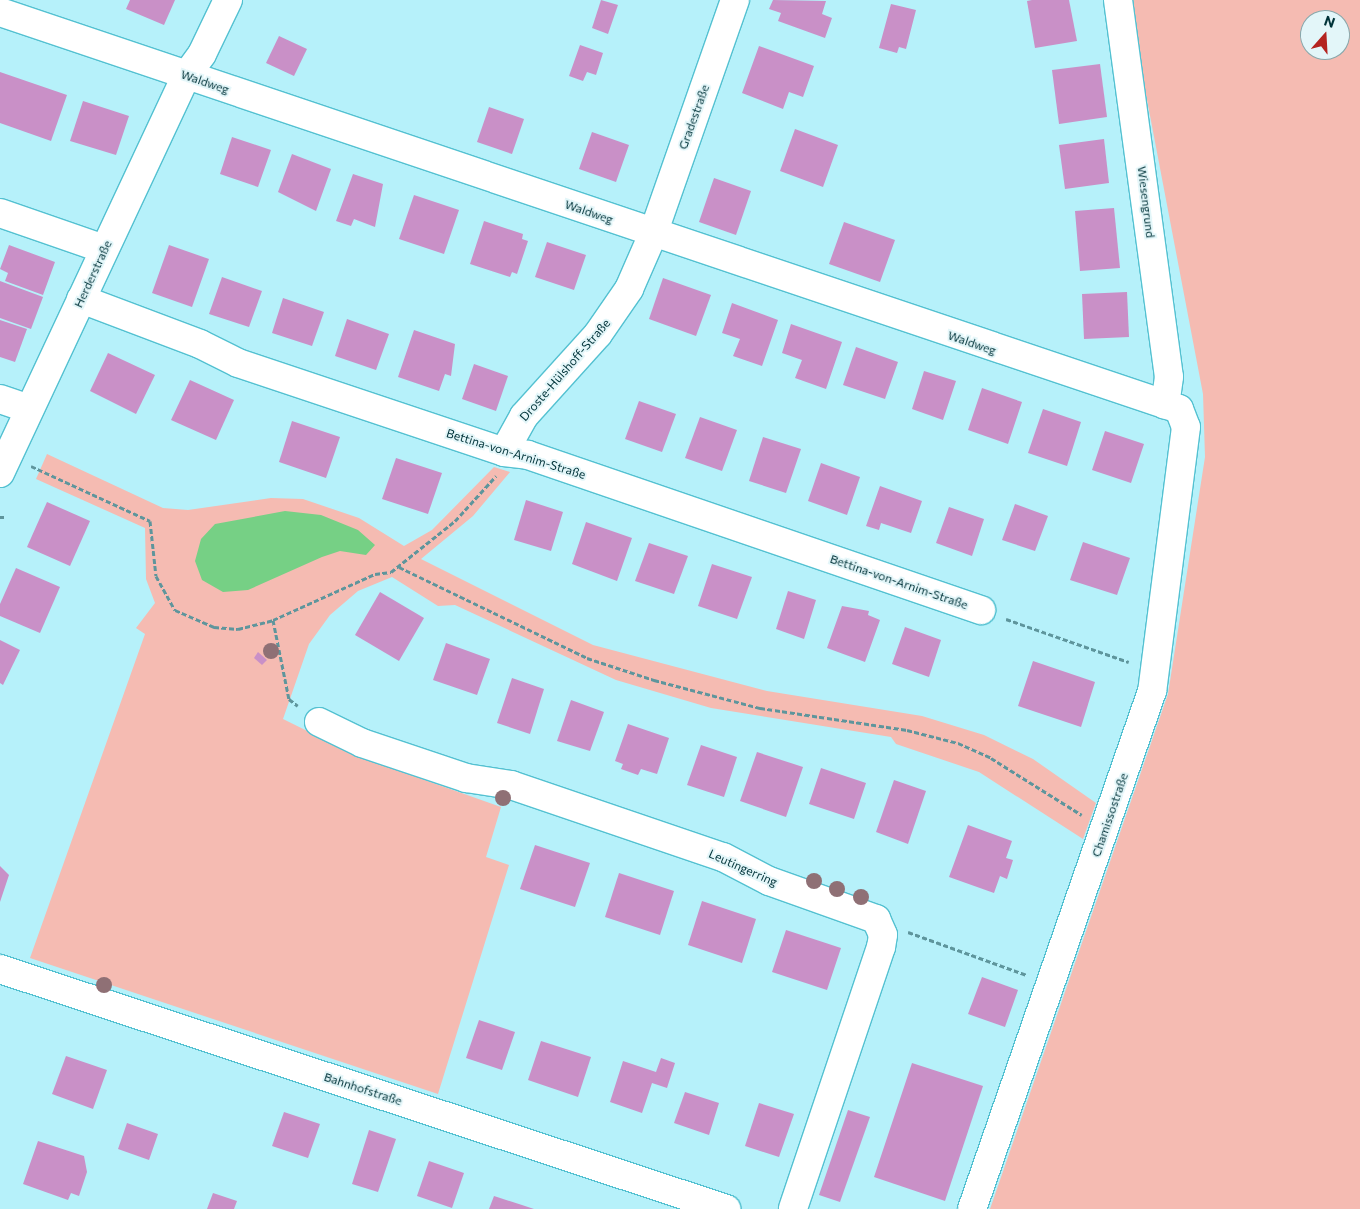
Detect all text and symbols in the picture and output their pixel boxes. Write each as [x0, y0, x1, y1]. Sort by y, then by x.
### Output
north arrow [1300, 10, 1350, 60]
text: N [1322, 12, 1337, 31]
street label: Waldweg [179, 67, 231, 97]
street label: Gradestraße [676, 83, 712, 151]
street label: Wiesengrund [1134, 165, 1158, 239]
street label: Waldweg [563, 197, 615, 227]
street label: Herderstraße [71, 238, 115, 310]
street label: Droste-Hülshoff-Straße [517, 316, 613, 424]
street label: Waldweg [946, 328, 998, 358]
street label: Bettina-von-Arnim-Straße [445, 426, 587, 482]
street label: Bettina-von-Arnim-Straße [828, 552, 970, 612]
street label: Chamissostraße [1089, 771, 1131, 859]
street label: Leutingerring [706, 846, 780, 890]
street label: Bahnhofstraße [322, 1070, 404, 1108]

